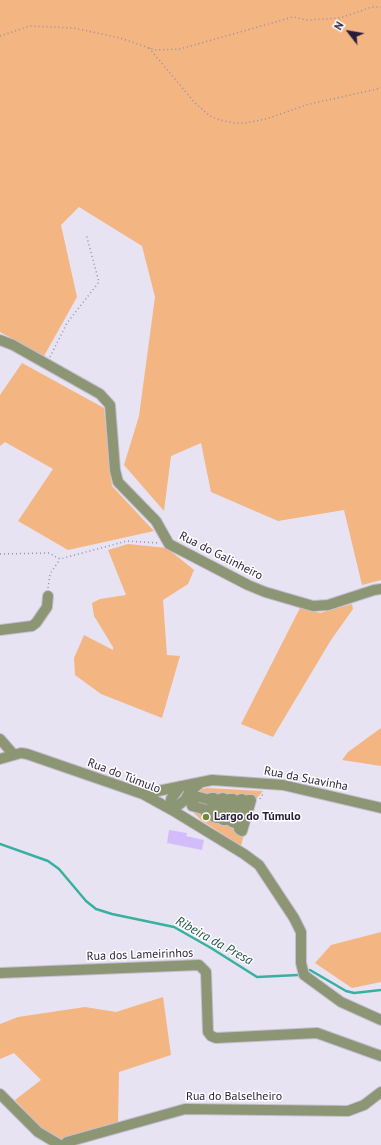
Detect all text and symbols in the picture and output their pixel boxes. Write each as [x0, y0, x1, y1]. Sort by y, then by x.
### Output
north arrow [329, 12, 369, 52]
text: N [331, 19, 347, 33]
street label: Rua do Galinheiro [177, 529, 265, 583]
street label: Rua do Túmulo [85, 755, 163, 797]
street label: Rua da Suavinha [263, 764, 349, 794]
place label: Largo do Túmulo [214, 810, 301, 824]
marker: Largo do Túmulo [201, 812, 211, 822]
water label: Ribeira da Presa [173, 913, 255, 969]
street label: Rua dos Lameirinhos [86, 946, 194, 964]
street label: Rua do Balselheiro [186, 1090, 282, 1104]

